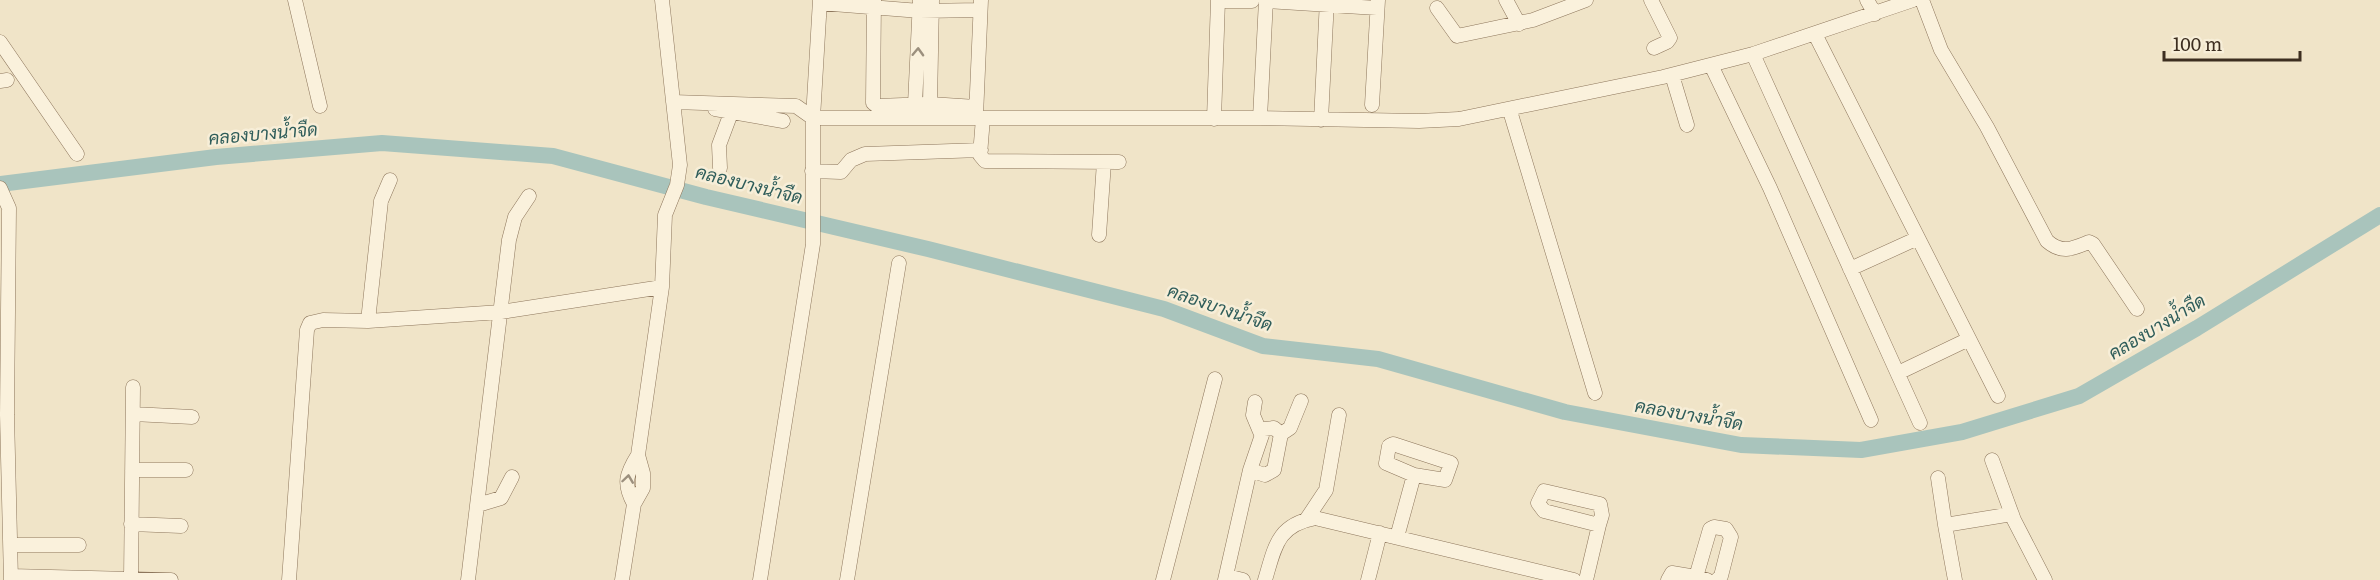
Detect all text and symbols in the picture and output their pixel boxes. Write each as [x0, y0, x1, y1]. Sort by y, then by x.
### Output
scale bar [2164, 24, 2300, 62]
text: 100 m [2173, 30, 2222, 57]
one-way arrow [911, 48, 924, 57]
water label: คลองบางน้ำจืด [207, 113, 319, 151]
water label: คลองบางน้ำจืด [693, 156, 806, 210]
water label: คลองบางน้ำจืด [1164, 275, 1277, 337]
water label: คลองบางน้ำจืด [2102, 285, 2210, 365]
water label: คลองบางน้ำจืด [1633, 390, 1746, 436]
one-way arrow [621, 475, 633, 484]

